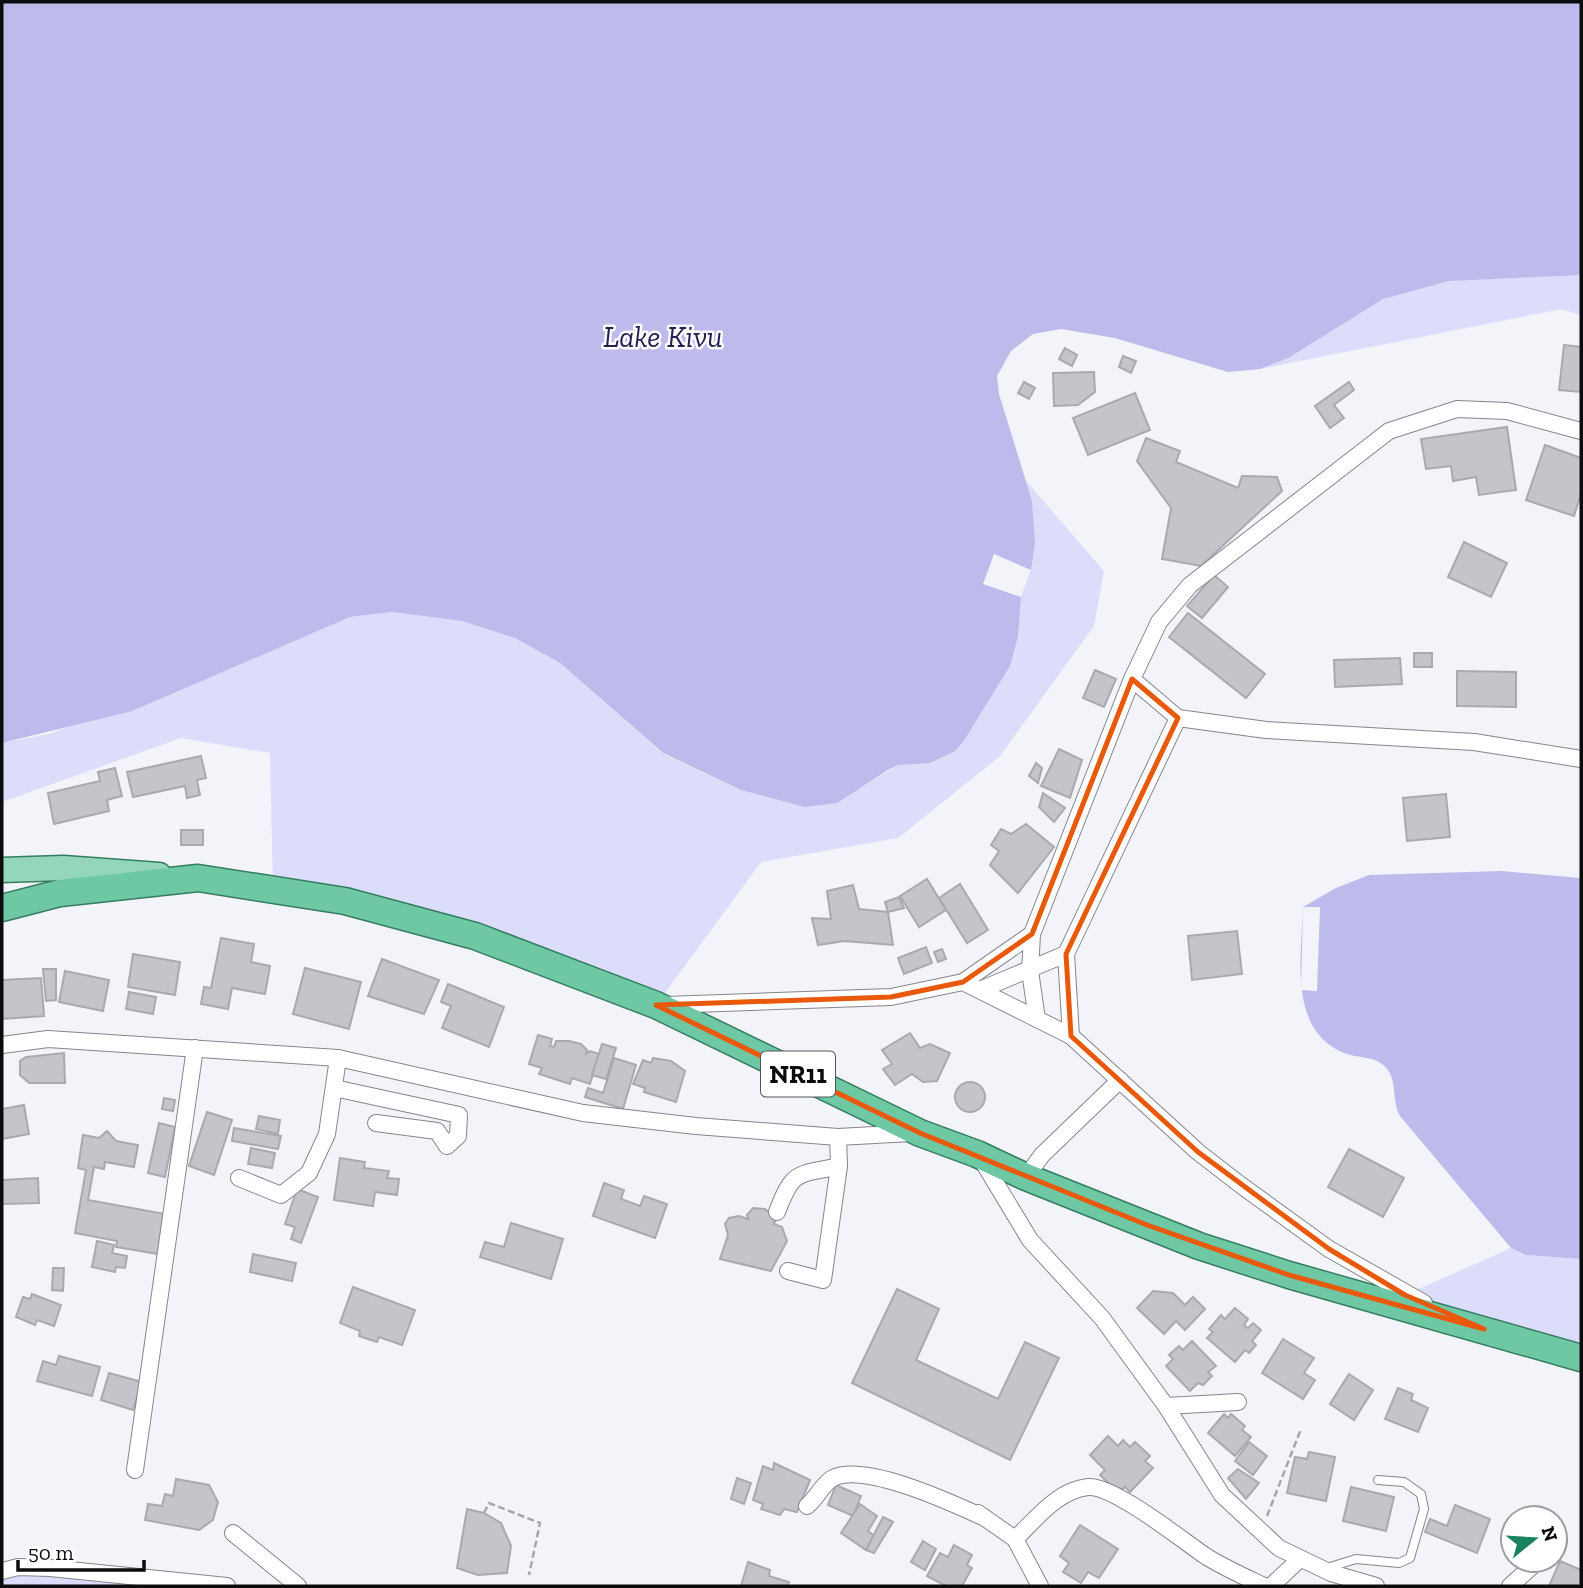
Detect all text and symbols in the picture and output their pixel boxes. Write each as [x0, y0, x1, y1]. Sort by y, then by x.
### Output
water label: Lake Kivu [603, 319, 723, 355]
road number: NR11 [761, 1051, 835, 1096]
north arrow [1499, 1504, 1569, 1574]
text: N [1537, 1523, 1563, 1544]
scale bar [18, 1528, 144, 1572]
text: 50 m [28, 1540, 74, 1565]

